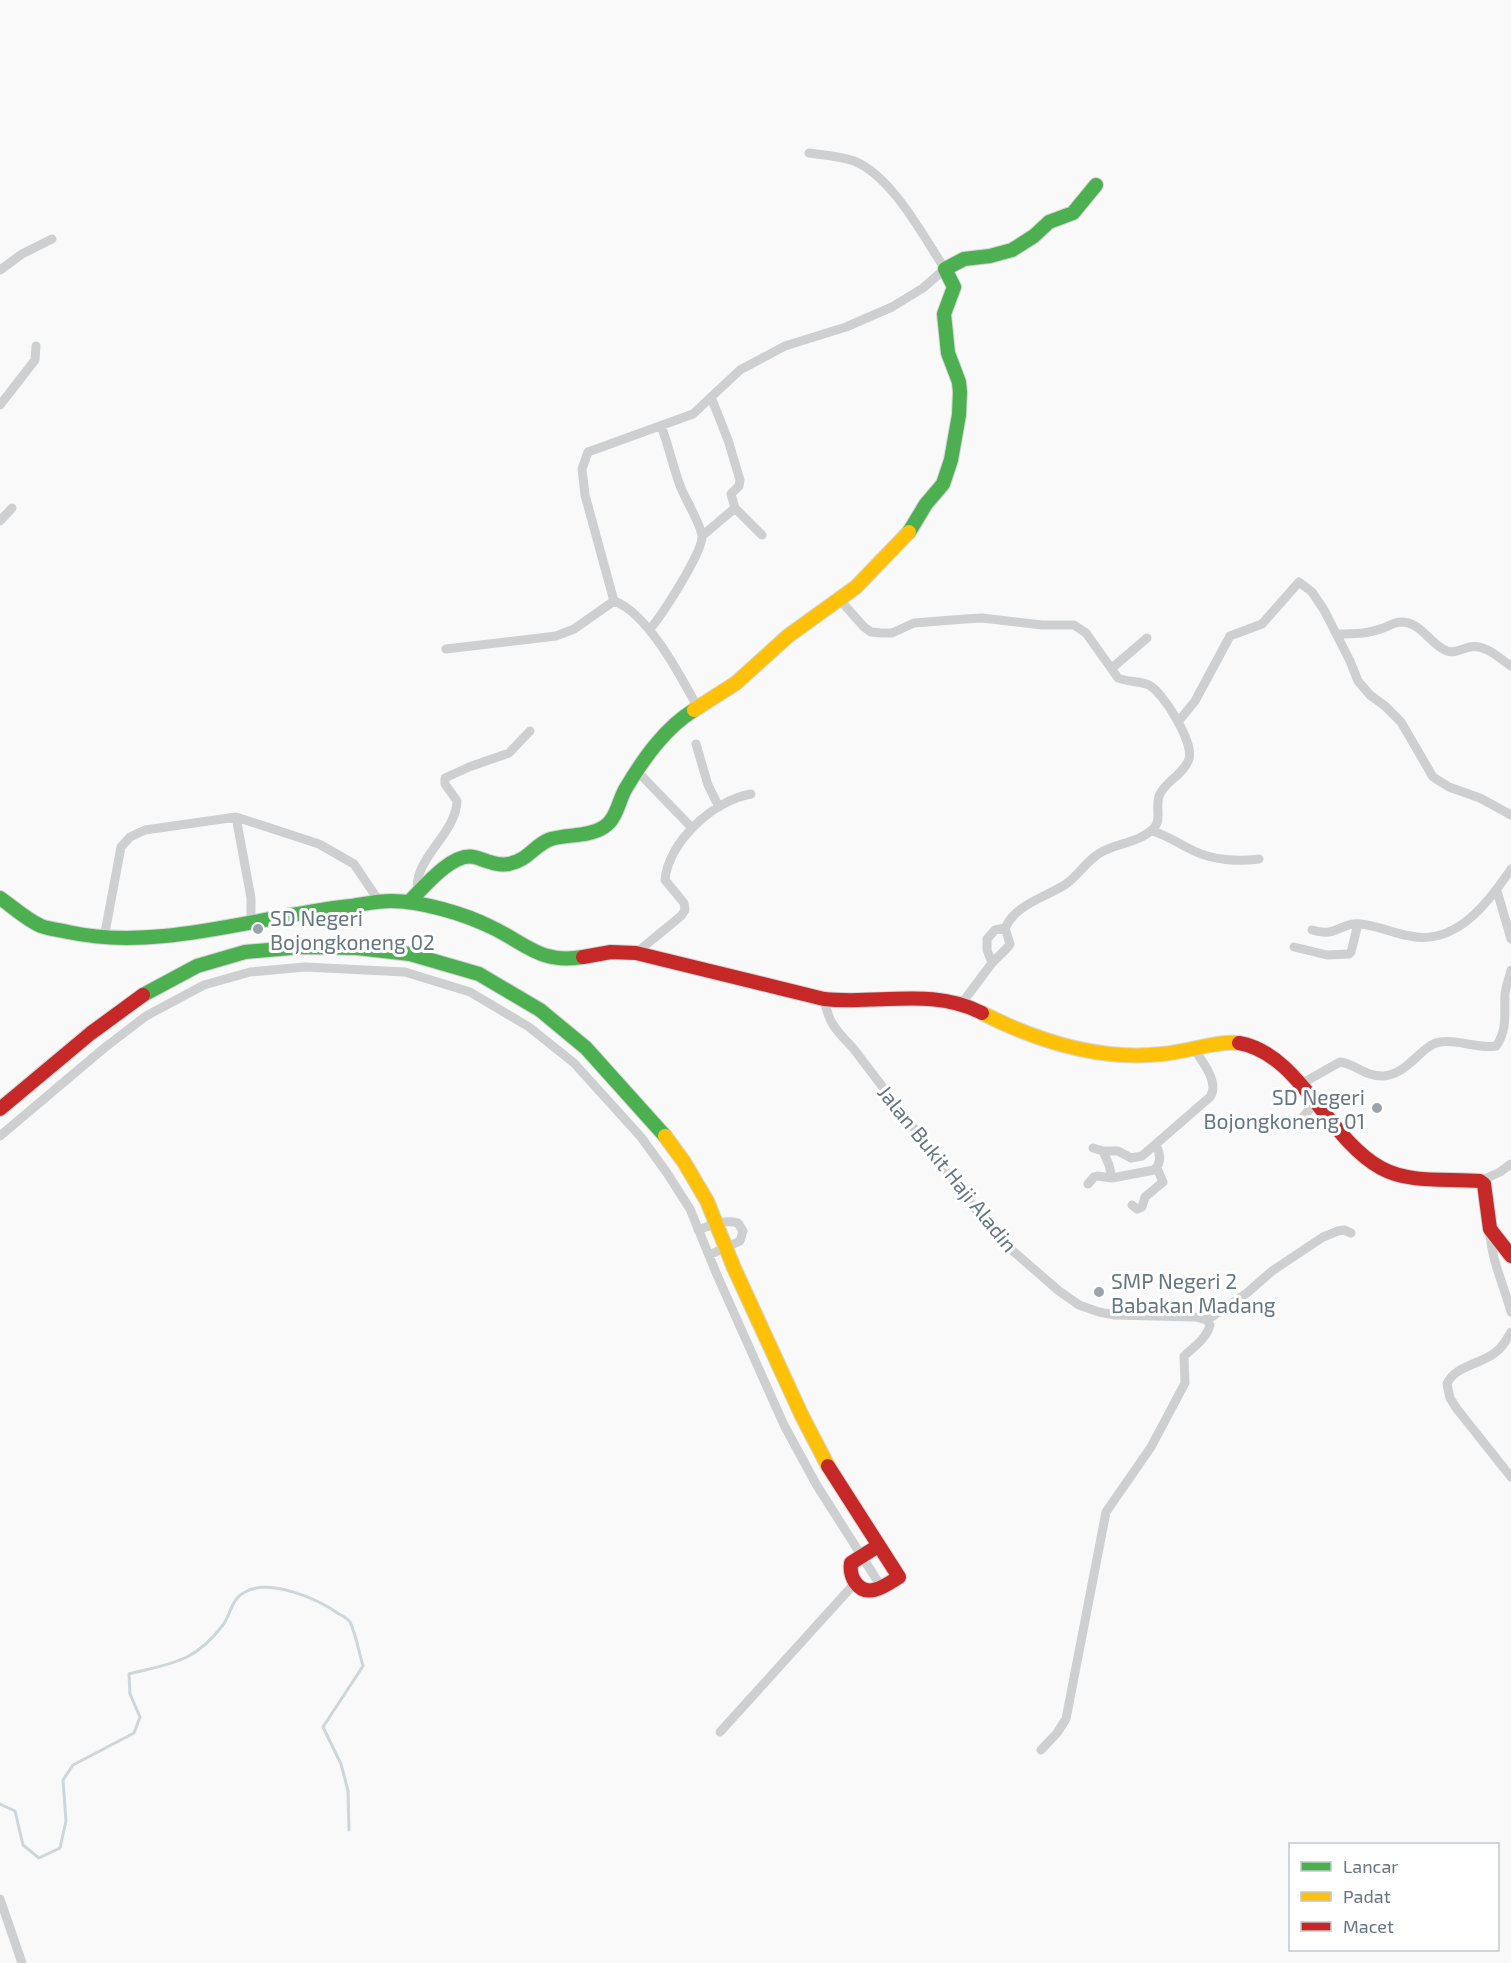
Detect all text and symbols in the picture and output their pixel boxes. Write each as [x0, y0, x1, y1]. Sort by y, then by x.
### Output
place label: SD Negeri Bojongkoneng 02 [270, 905, 435, 955]
marker: SD Negeri Bojongkoneng 02 [251, 922, 265, 936]
street label: Jalan Bukit Haji Aladin [872, 1080, 1023, 1257]
place label: SD Negeri Bojongkoneng 01 [1204, 1084, 1365, 1134]
marker: SD Negeri Bojongkoneng 01 [1370, 1101, 1384, 1115]
place label: SMP Negeri 2 Babakan Madang [1111, 1268, 1276, 1317]
marker: SMP Negeri 2 Babakan Madang [1092, 1285, 1106, 1299]
legend [1289, 1843, 1499, 1951]
text: Lancar [1343, 1855, 1399, 1877]
text: Padat [1343, 1885, 1391, 1907]
text: Macet [1343, 1915, 1394, 1937]

